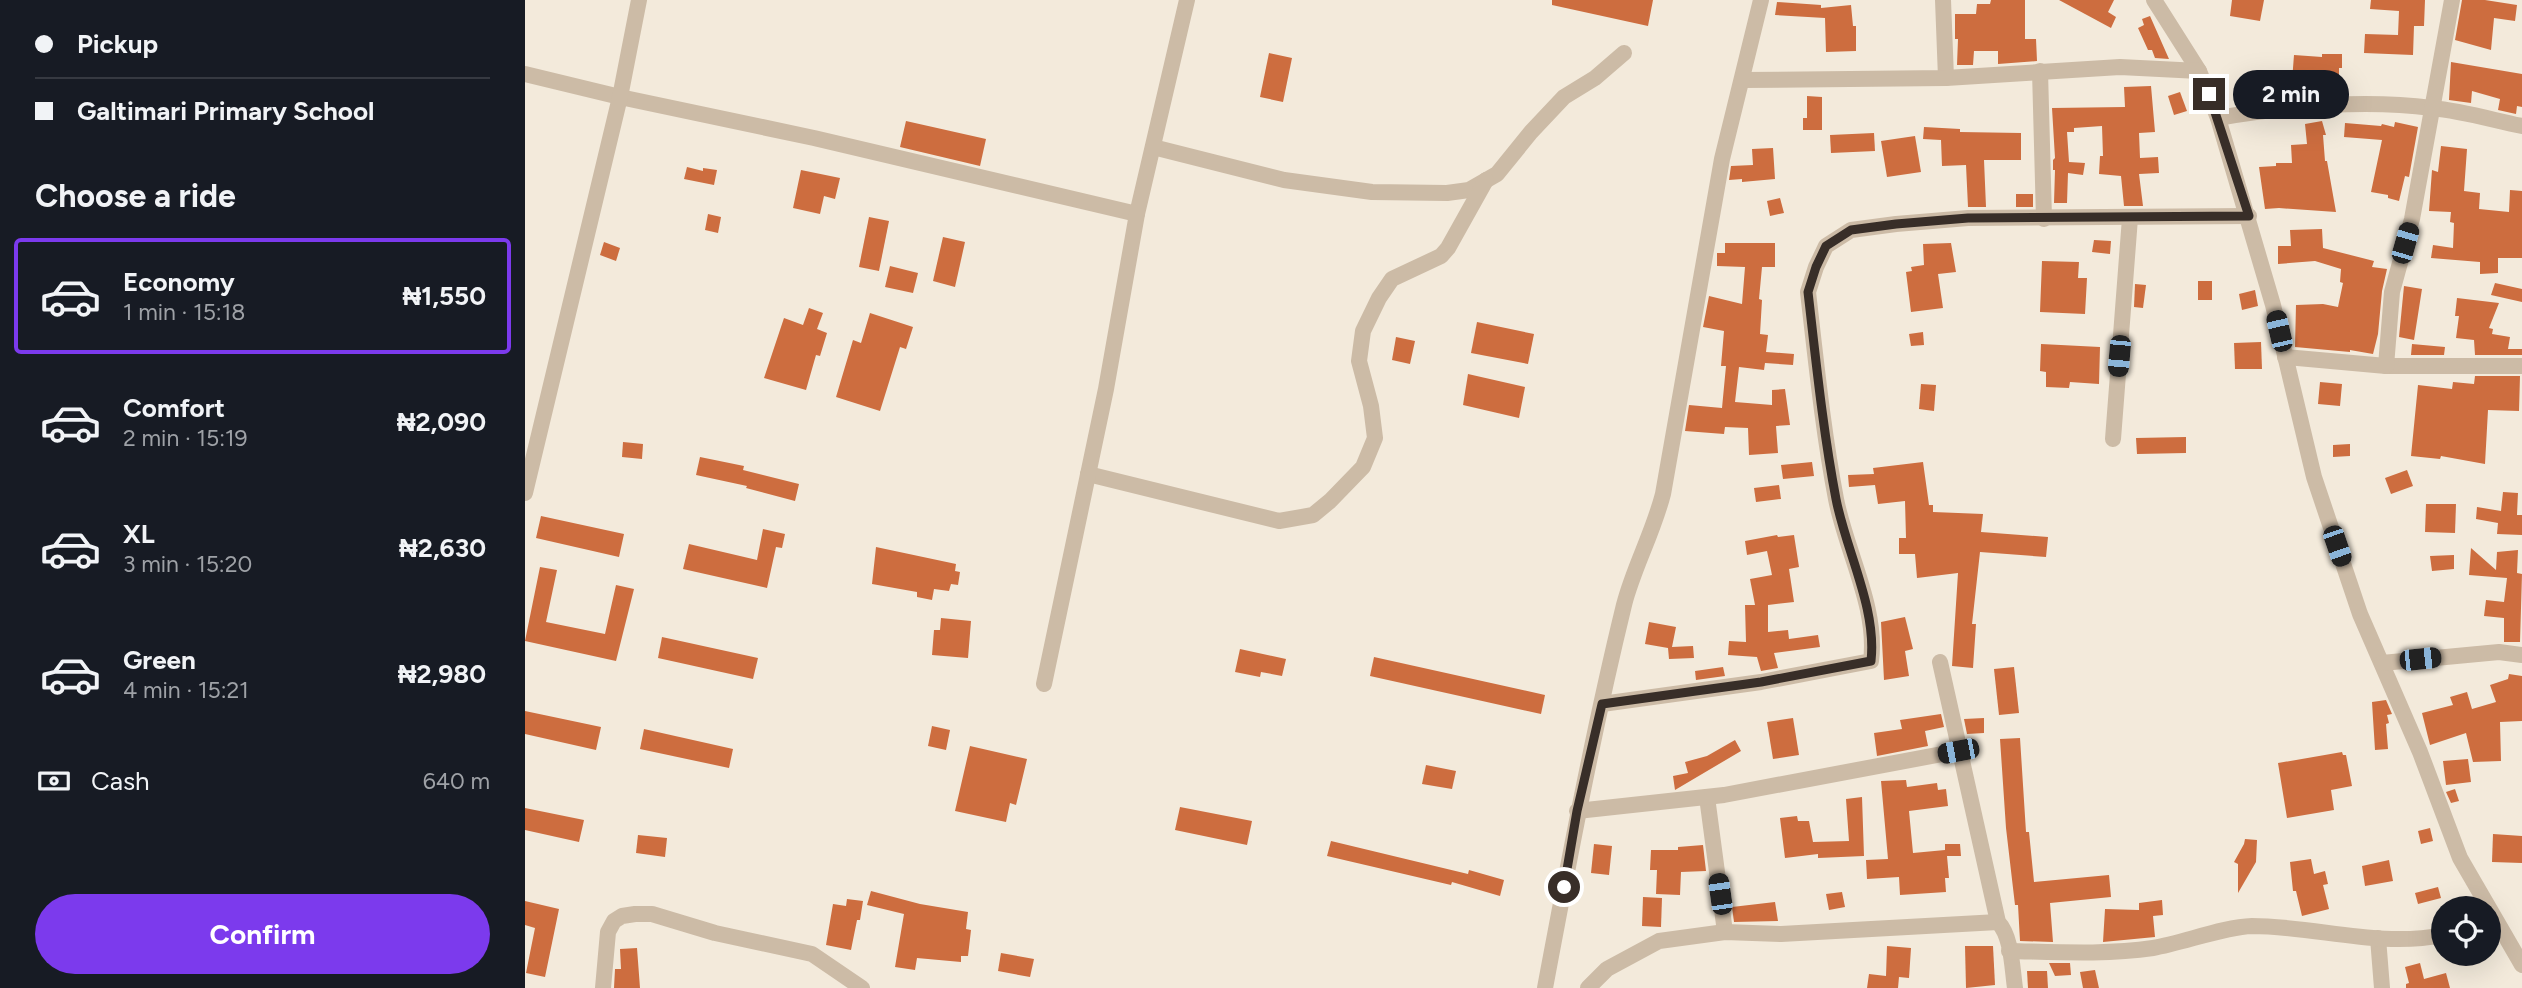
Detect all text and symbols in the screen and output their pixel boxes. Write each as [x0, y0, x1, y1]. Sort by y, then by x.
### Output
text: Pickup [77, 28, 158, 60]
callout: 2 min [2233, 70, 2349, 119]
route end [2193, 78, 2225, 110]
text: 2 min [2262, 80, 2320, 108]
text: Galtimari Primary School [77, 95, 374, 127]
text: Choose a ride [35, 177, 236, 215]
car [2390, 220, 2421, 266]
icon: car [39, 265, 102, 328]
text: Economy [123, 266, 235, 298]
text: ₦1,550 [403, 280, 486, 312]
text: 1 min · 15:18 [123, 298, 245, 326]
car [2265, 308, 2294, 354]
car [2107, 334, 2132, 378]
icon: car [39, 391, 102, 454]
text: Comfort [123, 392, 225, 424]
text: ₦2,090 [397, 406, 486, 438]
text: 2 min · 15:19 [123, 424, 248, 452]
icon: car [39, 517, 102, 580]
text: XL [123, 518, 155, 550]
car [2321, 523, 2354, 569]
text: ₦2,630 [399, 532, 486, 564]
text: 3 min · 15:20 [123, 550, 252, 578]
icon: car [39, 643, 102, 706]
text: Green [123, 644, 196, 676]
car [2399, 646, 2442, 672]
text: ₦2,980 [398, 658, 486, 690]
text: 4 min · 15:21 [123, 676, 249, 704]
car [1936, 737, 1981, 765]
icon: cash [35, 762, 73, 800]
text: Cash [91, 765, 150, 797]
text: 640 m [423, 767, 490, 795]
route start [1548, 871, 1580, 903]
car [1707, 872, 1734, 916]
button: Confirm [35, 894, 490, 974]
map controls [2431, 896, 2501, 966]
button: locate [2431, 896, 2501, 966]

